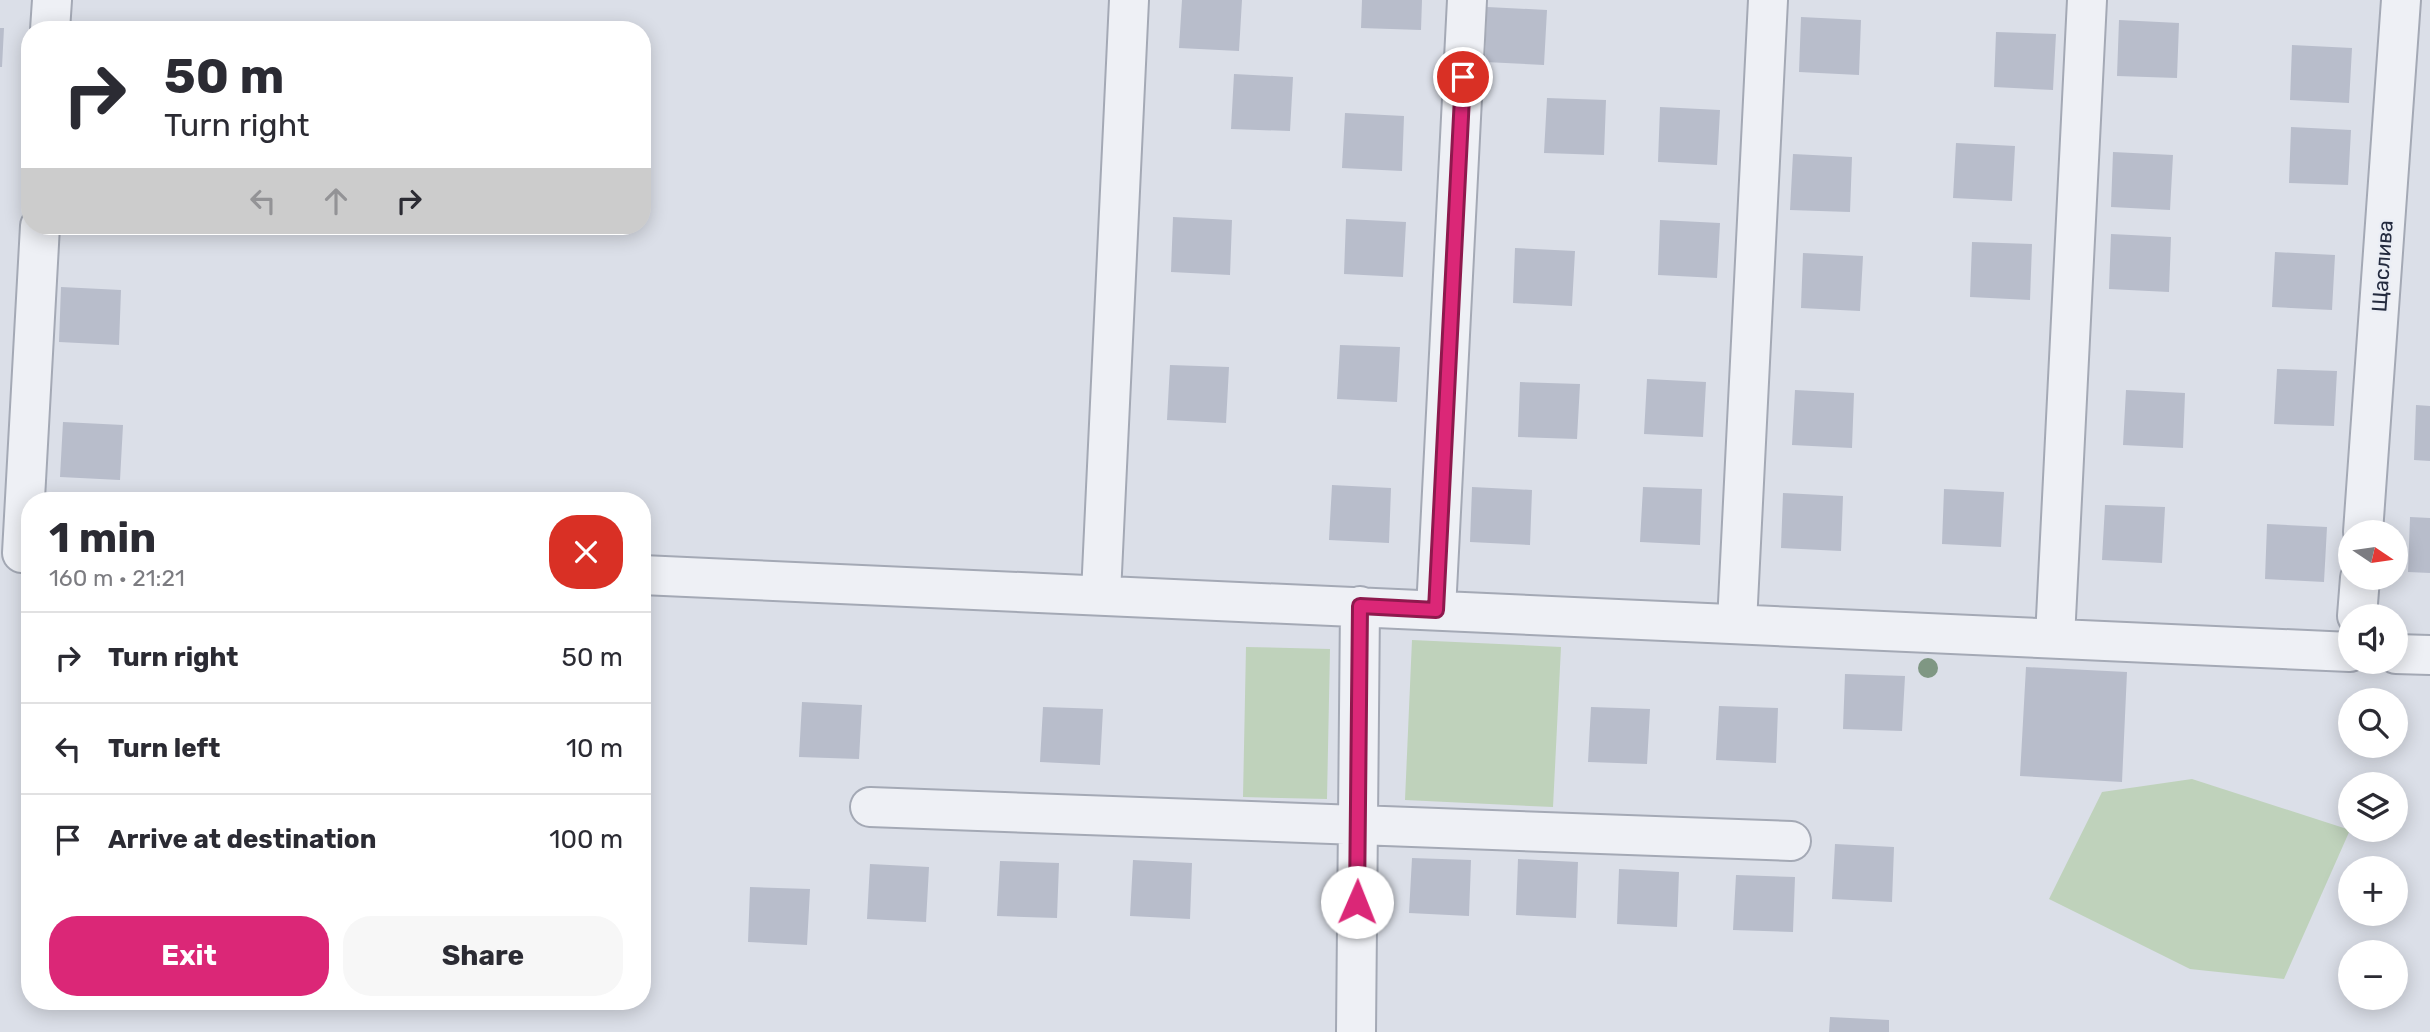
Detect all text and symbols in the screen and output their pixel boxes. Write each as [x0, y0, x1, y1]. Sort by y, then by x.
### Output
text: 50 m [164, 47, 284, 105]
pin [1433, 47, 1493, 107]
icon: right [49, 49, 140, 140]
icon: arrive [1444, 58, 1482, 96]
text: Turn right [164, 106, 309, 144]
icon: left [244, 182, 282, 220]
icon: ahead [317, 182, 355, 220]
icon: right [390, 182, 428, 220]
street label: Щаслива [2366, 219, 2398, 313]
text: 1 min [49, 513, 156, 563]
button: close [549, 515, 623, 589]
north arrow [2338, 520, 2408, 590]
map controls [2338, 520, 2408, 1010]
text: 160 m · 21:21 [49, 564, 185, 592]
button: sound [2338, 604, 2408, 674]
icon: right [49, 639, 87, 677]
text: Turn right [108, 642, 238, 673]
text: 50 m [562, 642, 623, 673]
button: search [2338, 688, 2408, 758]
icon: left [49, 730, 87, 768]
text: Turn left [108, 733, 220, 764]
text: 10 m [566, 733, 623, 764]
button: layers [2338, 772, 2408, 842]
icon: arrive [49, 821, 87, 859]
text: Arrive at destination [108, 824, 376, 855]
text: 100 m [549, 824, 623, 855]
button: + [2338, 856, 2408, 926]
position arrow [1320, 865, 1394, 939]
button: Exit [49, 916, 329, 996]
button: Share [343, 916, 623, 996]
button: − [2338, 940, 2408, 1010]

